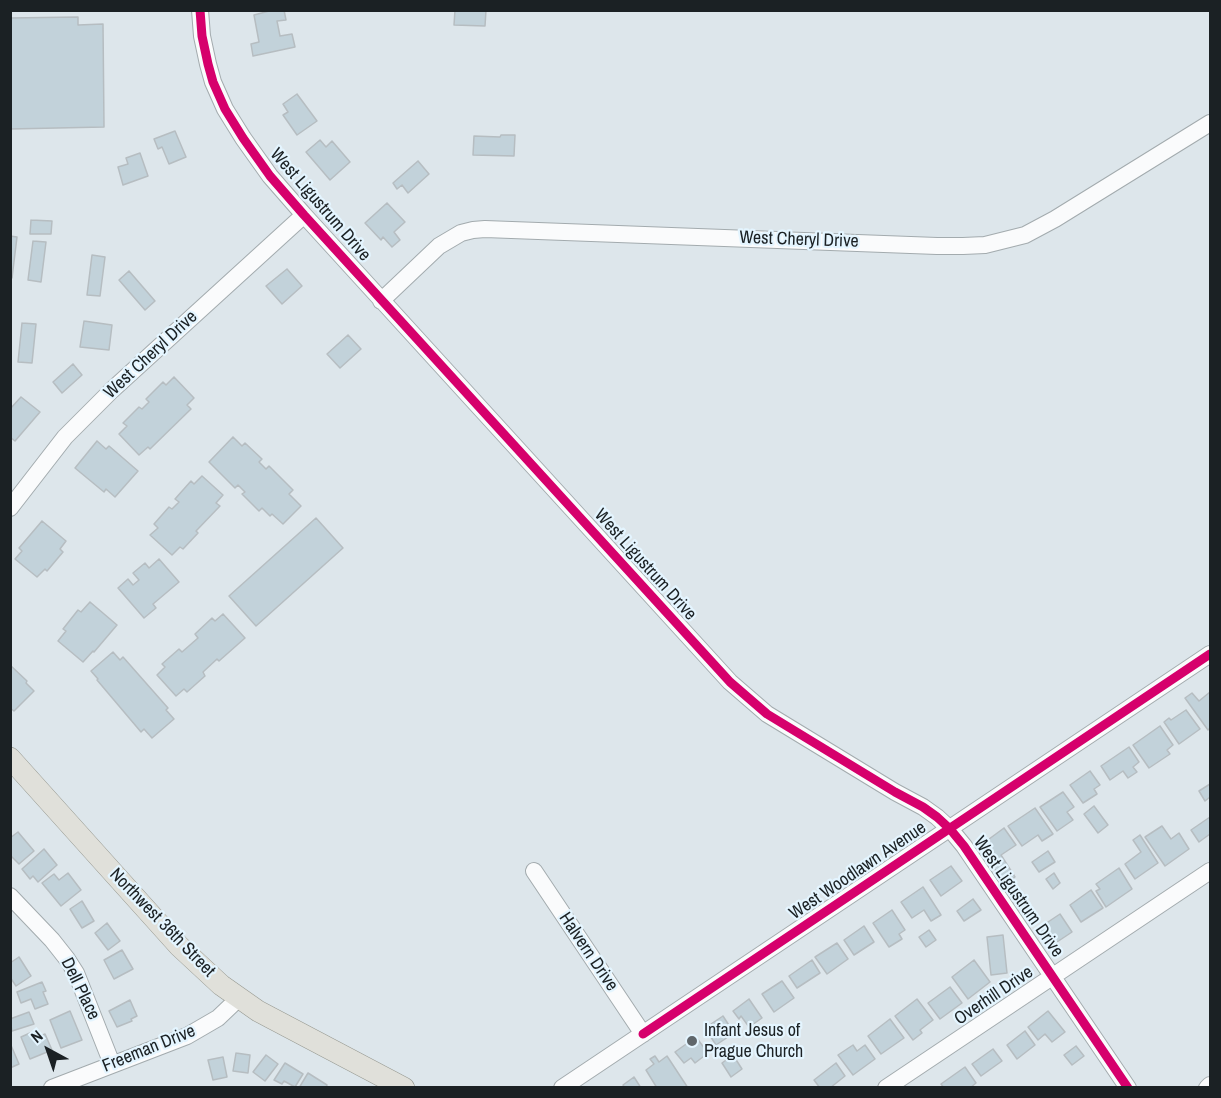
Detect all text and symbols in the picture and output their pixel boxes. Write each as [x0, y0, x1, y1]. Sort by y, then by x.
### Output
street label: West Ligustrum Drive [265, 144, 375, 266]
street label: West Cheryl Drive [739, 227, 859, 253]
street label: West Cheryl Drive [100, 306, 202, 404]
street label: West Ligustrum Drive [589, 505, 701, 625]
street label: West Woodlawn Avenue [786, 817, 930, 925]
street label: West Ligustrum Drive [968, 832, 1068, 962]
street label: Northwest 36th Street [105, 864, 219, 982]
street label: Halvern Drive [554, 909, 622, 995]
street label: Dell Place [56, 954, 104, 1024]
street label: Overhill Drive [951, 962, 1037, 1030]
north arrow [18, 1020, 78, 1080]
place label: Infant Jesus of Prague Church [704, 1020, 803, 1062]
street label: Freeman Drive [99, 1021, 199, 1077]
text: N [26, 1025, 47, 1048]
marker: Infant Jesus of Prague Church [685, 1034, 699, 1048]

